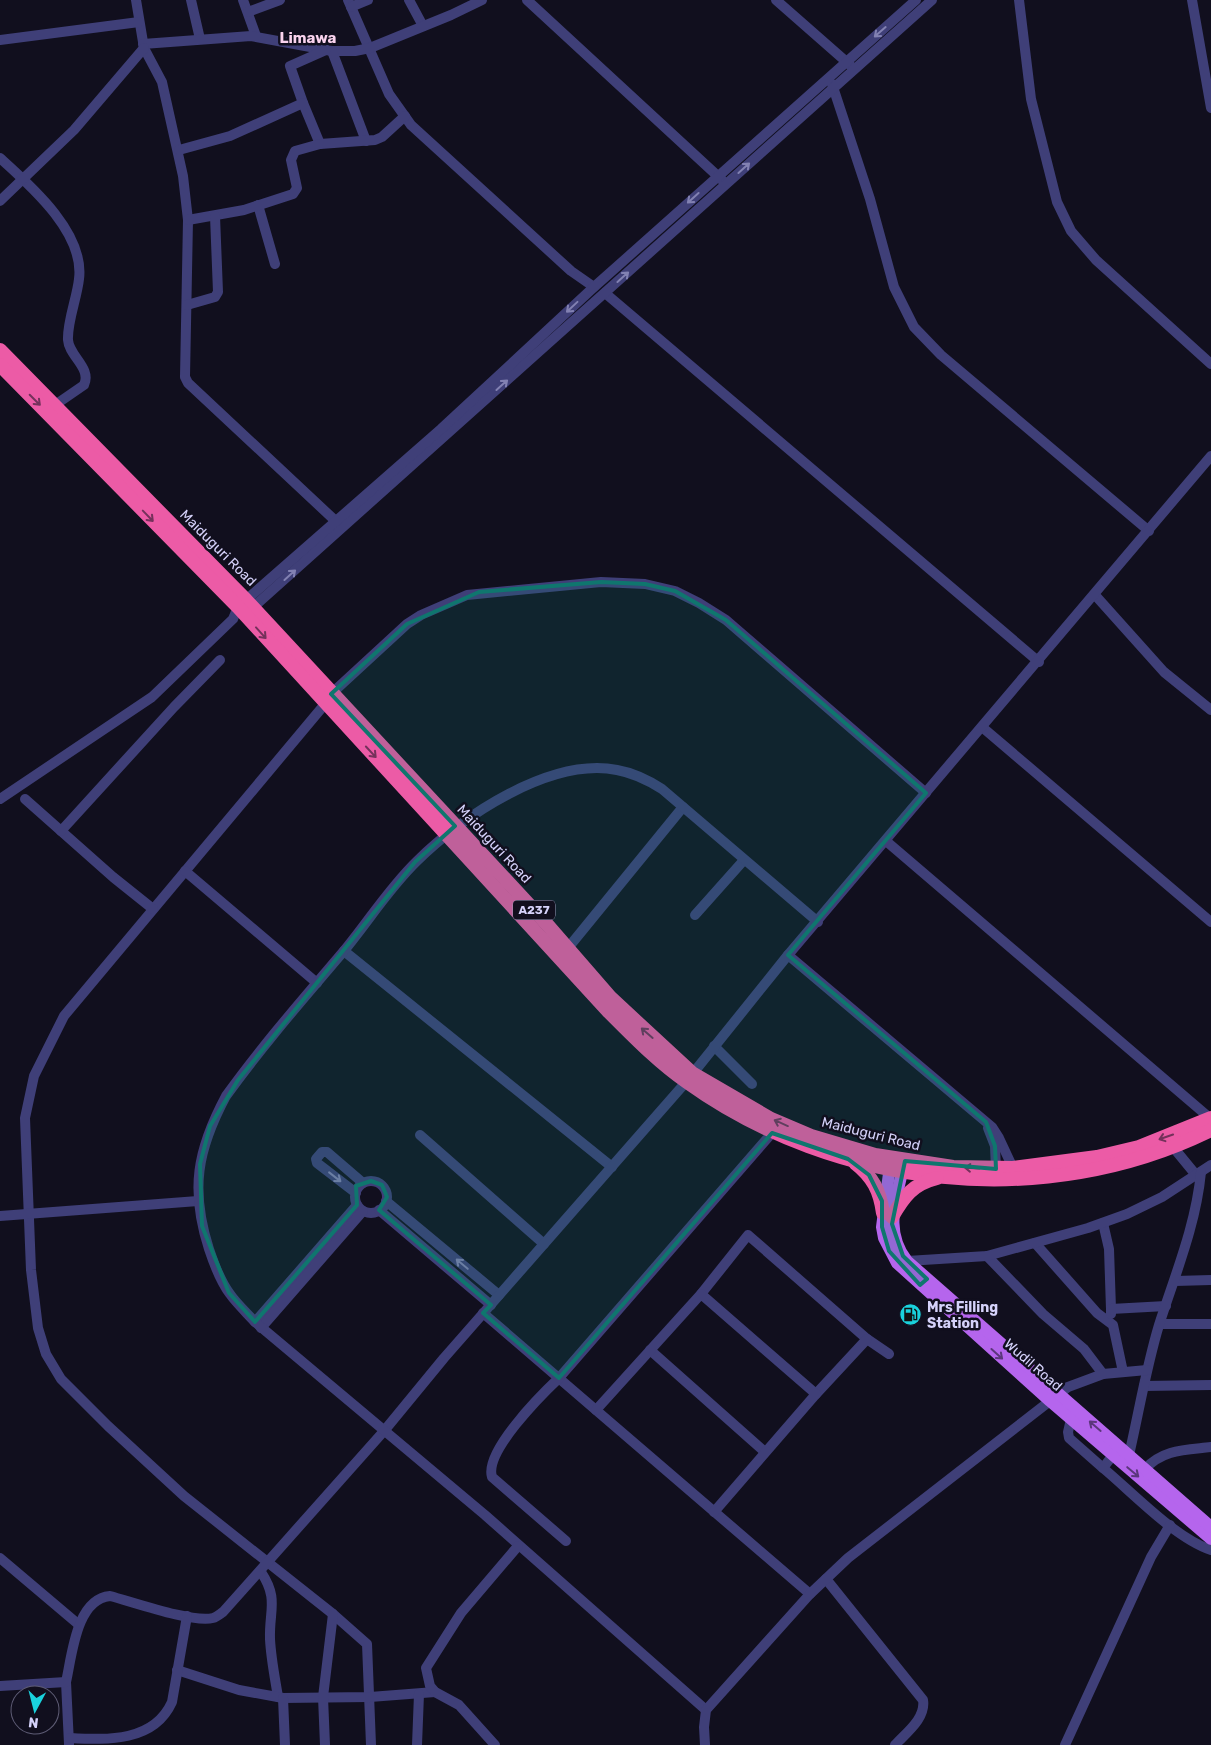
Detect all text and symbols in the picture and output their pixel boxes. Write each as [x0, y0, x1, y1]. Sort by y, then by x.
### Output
one-way arrow [873, 26, 886, 38]
district label: Limawa [280, 29, 337, 47]
one-way arrow [737, 163, 750, 174]
one-way arrow [686, 193, 699, 204]
one-way arrow [616, 271, 629, 282]
one-way arrow [566, 301, 579, 313]
one-way arrow [495, 379, 508, 391]
one-way arrow [28, 394, 41, 406]
street label: Maiduguri Road [176, 506, 260, 590]
one-way arrow [142, 510, 154, 522]
one-way arrow [283, 569, 296, 581]
one-way arrow [255, 627, 267, 640]
one-way arrow [365, 746, 377, 759]
street label: Maiduguri Road [453, 801, 535, 887]
road number: A237 [513, 900, 555, 920]
one-way arrow [641, 1027, 654, 1039]
street label: Maiduguri Road [820, 1114, 922, 1154]
one-way arrow [774, 1118, 789, 1128]
one-way arrow [1159, 1133, 1174, 1142]
one-way arrow [965, 1163, 981, 1173]
one-way arrow [328, 1171, 341, 1182]
one-way arrow [455, 1258, 468, 1270]
place label: Mrs Filling Station [927, 1299, 998, 1332]
fuel station icon: Mrs Filling Station [899, 1303, 923, 1327]
street label: Wudil Road [1001, 1335, 1065, 1395]
one-way arrow [990, 1348, 1003, 1359]
one-way arrow [1089, 1420, 1102, 1431]
one-way arrow [1126, 1466, 1139, 1477]
north arrow [10, 1685, 60, 1735]
text: N [27, 1713, 40, 1731]

